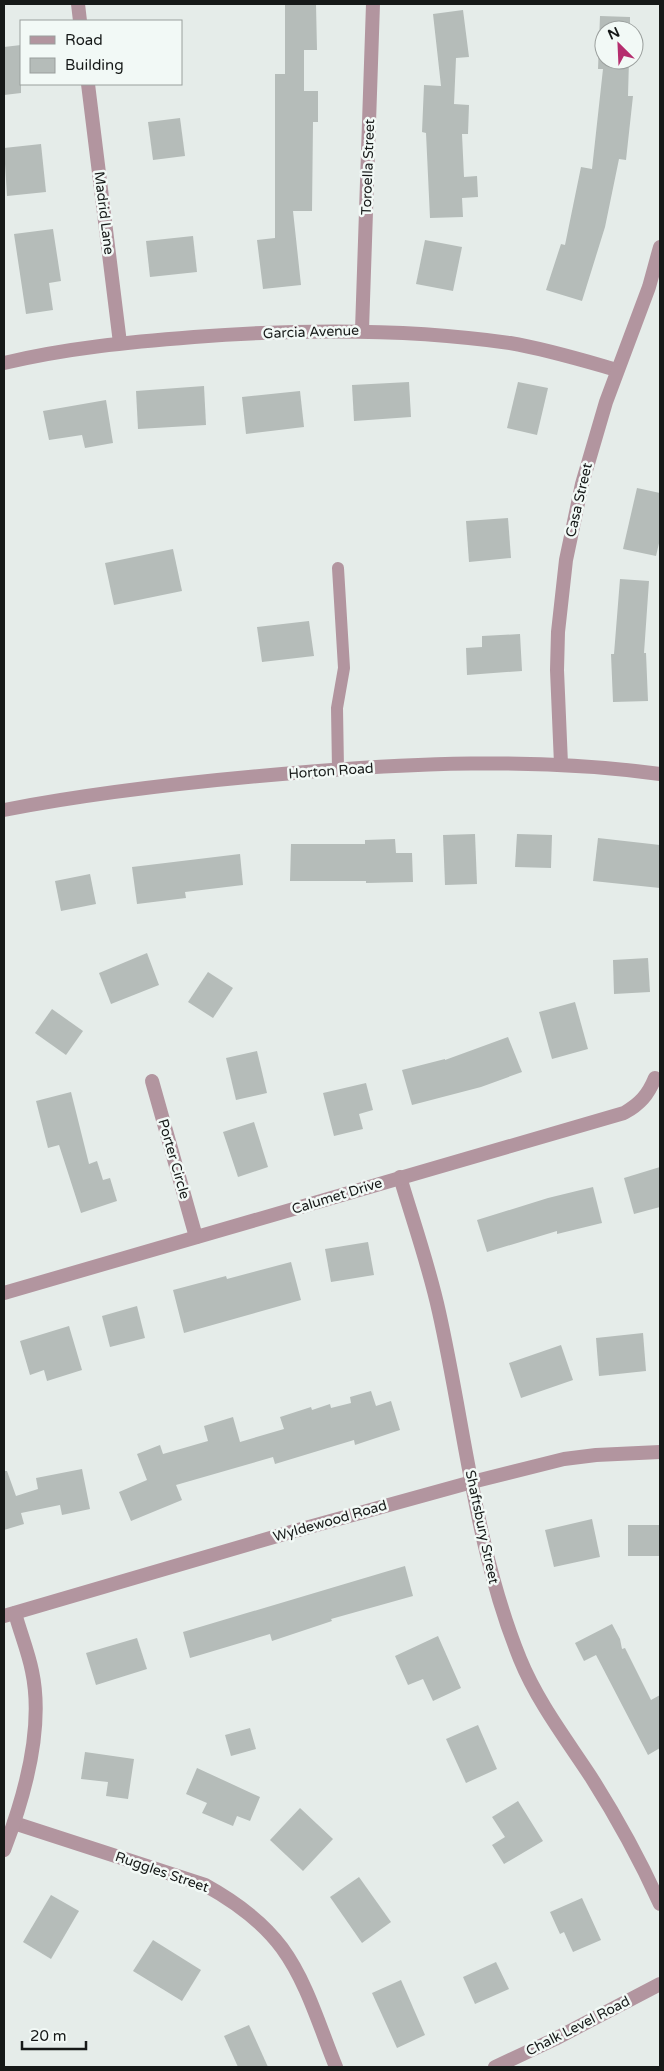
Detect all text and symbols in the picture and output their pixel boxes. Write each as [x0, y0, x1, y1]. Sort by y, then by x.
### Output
legend [20, 20, 182, 85]
north arrow [594, 20, 644, 70]
text: N [605, 24, 623, 44]
text: Road [65, 31, 103, 49]
text: Building [65, 56, 124, 74]
street label: Toroella Street [358, 118, 378, 215]
street label: Madrid Lane [90, 170, 118, 256]
street label: Garcia Avenue [263, 322, 359, 342]
street label: Casa Street [562, 461, 596, 539]
street label: Horton Road [288, 760, 374, 782]
street label: Porter Circle [154, 1117, 194, 1201]
street label: Calumet Drive [290, 1174, 384, 1218]
street label: Shaftsbury Street [462, 1469, 502, 1586]
street label: Wyldewood Road [271, 1497, 389, 1545]
street label: Ruggles Street [113, 1848, 212, 1896]
street label: Chalk Level Road [523, 1992, 633, 2060]
scale bar [22, 2018, 86, 2050]
text: 20 m [30, 2027, 67, 2045]

